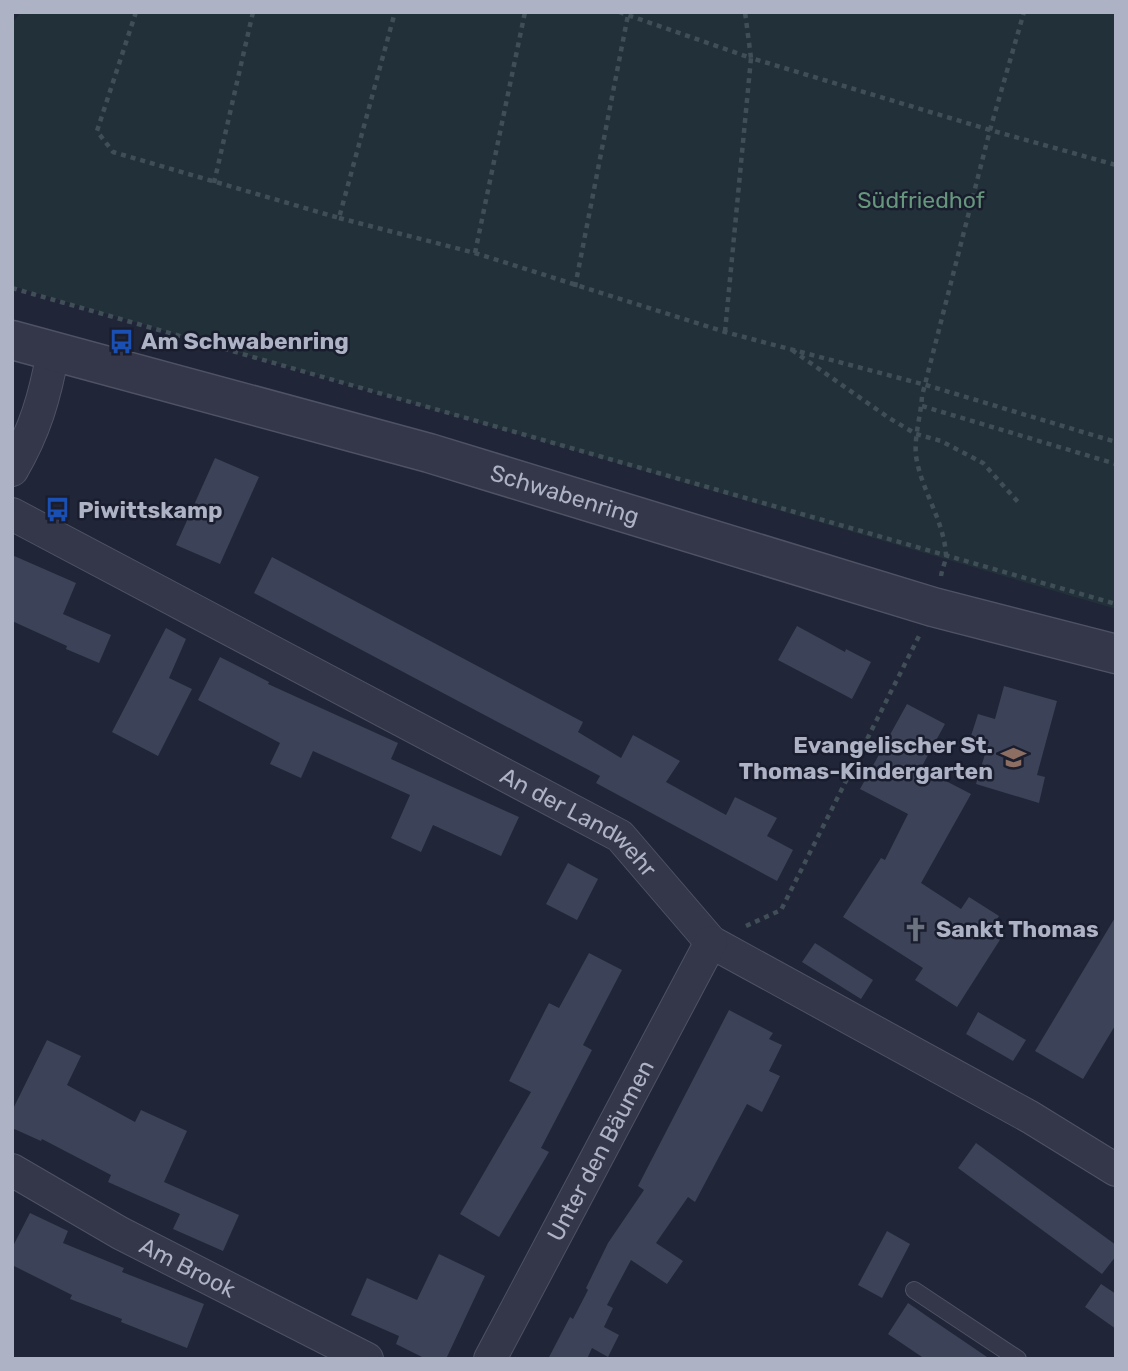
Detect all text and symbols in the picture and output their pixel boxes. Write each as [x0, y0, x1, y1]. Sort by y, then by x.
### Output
park label: Südfriedhof [857, 186, 985, 214]
bus stop icon: Am Schwabenring [107, 327, 135, 355]
place label: Am Schwabenring [141, 327, 349, 355]
street label: Schwabenring [487, 459, 643, 530]
bus stop icon: Piwittskamp [44, 496, 72, 524]
place label: Piwittskamp [78, 496, 223, 524]
place label: Evangelischer St. Thomas-Kindergarten [739, 731, 993, 785]
school or university icon: Evangelischer St. Thomas-Kindergarten [999, 744, 1027, 772]
street label: An der Landwehr [496, 761, 663, 883]
church icon: Sankt Thomas [902, 915, 930, 943]
place label: Sankt Thomas [936, 915, 1099, 943]
street label: Unter den Bäumen [541, 1055, 660, 1246]
street label: Am Brook [135, 1231, 240, 1304]

